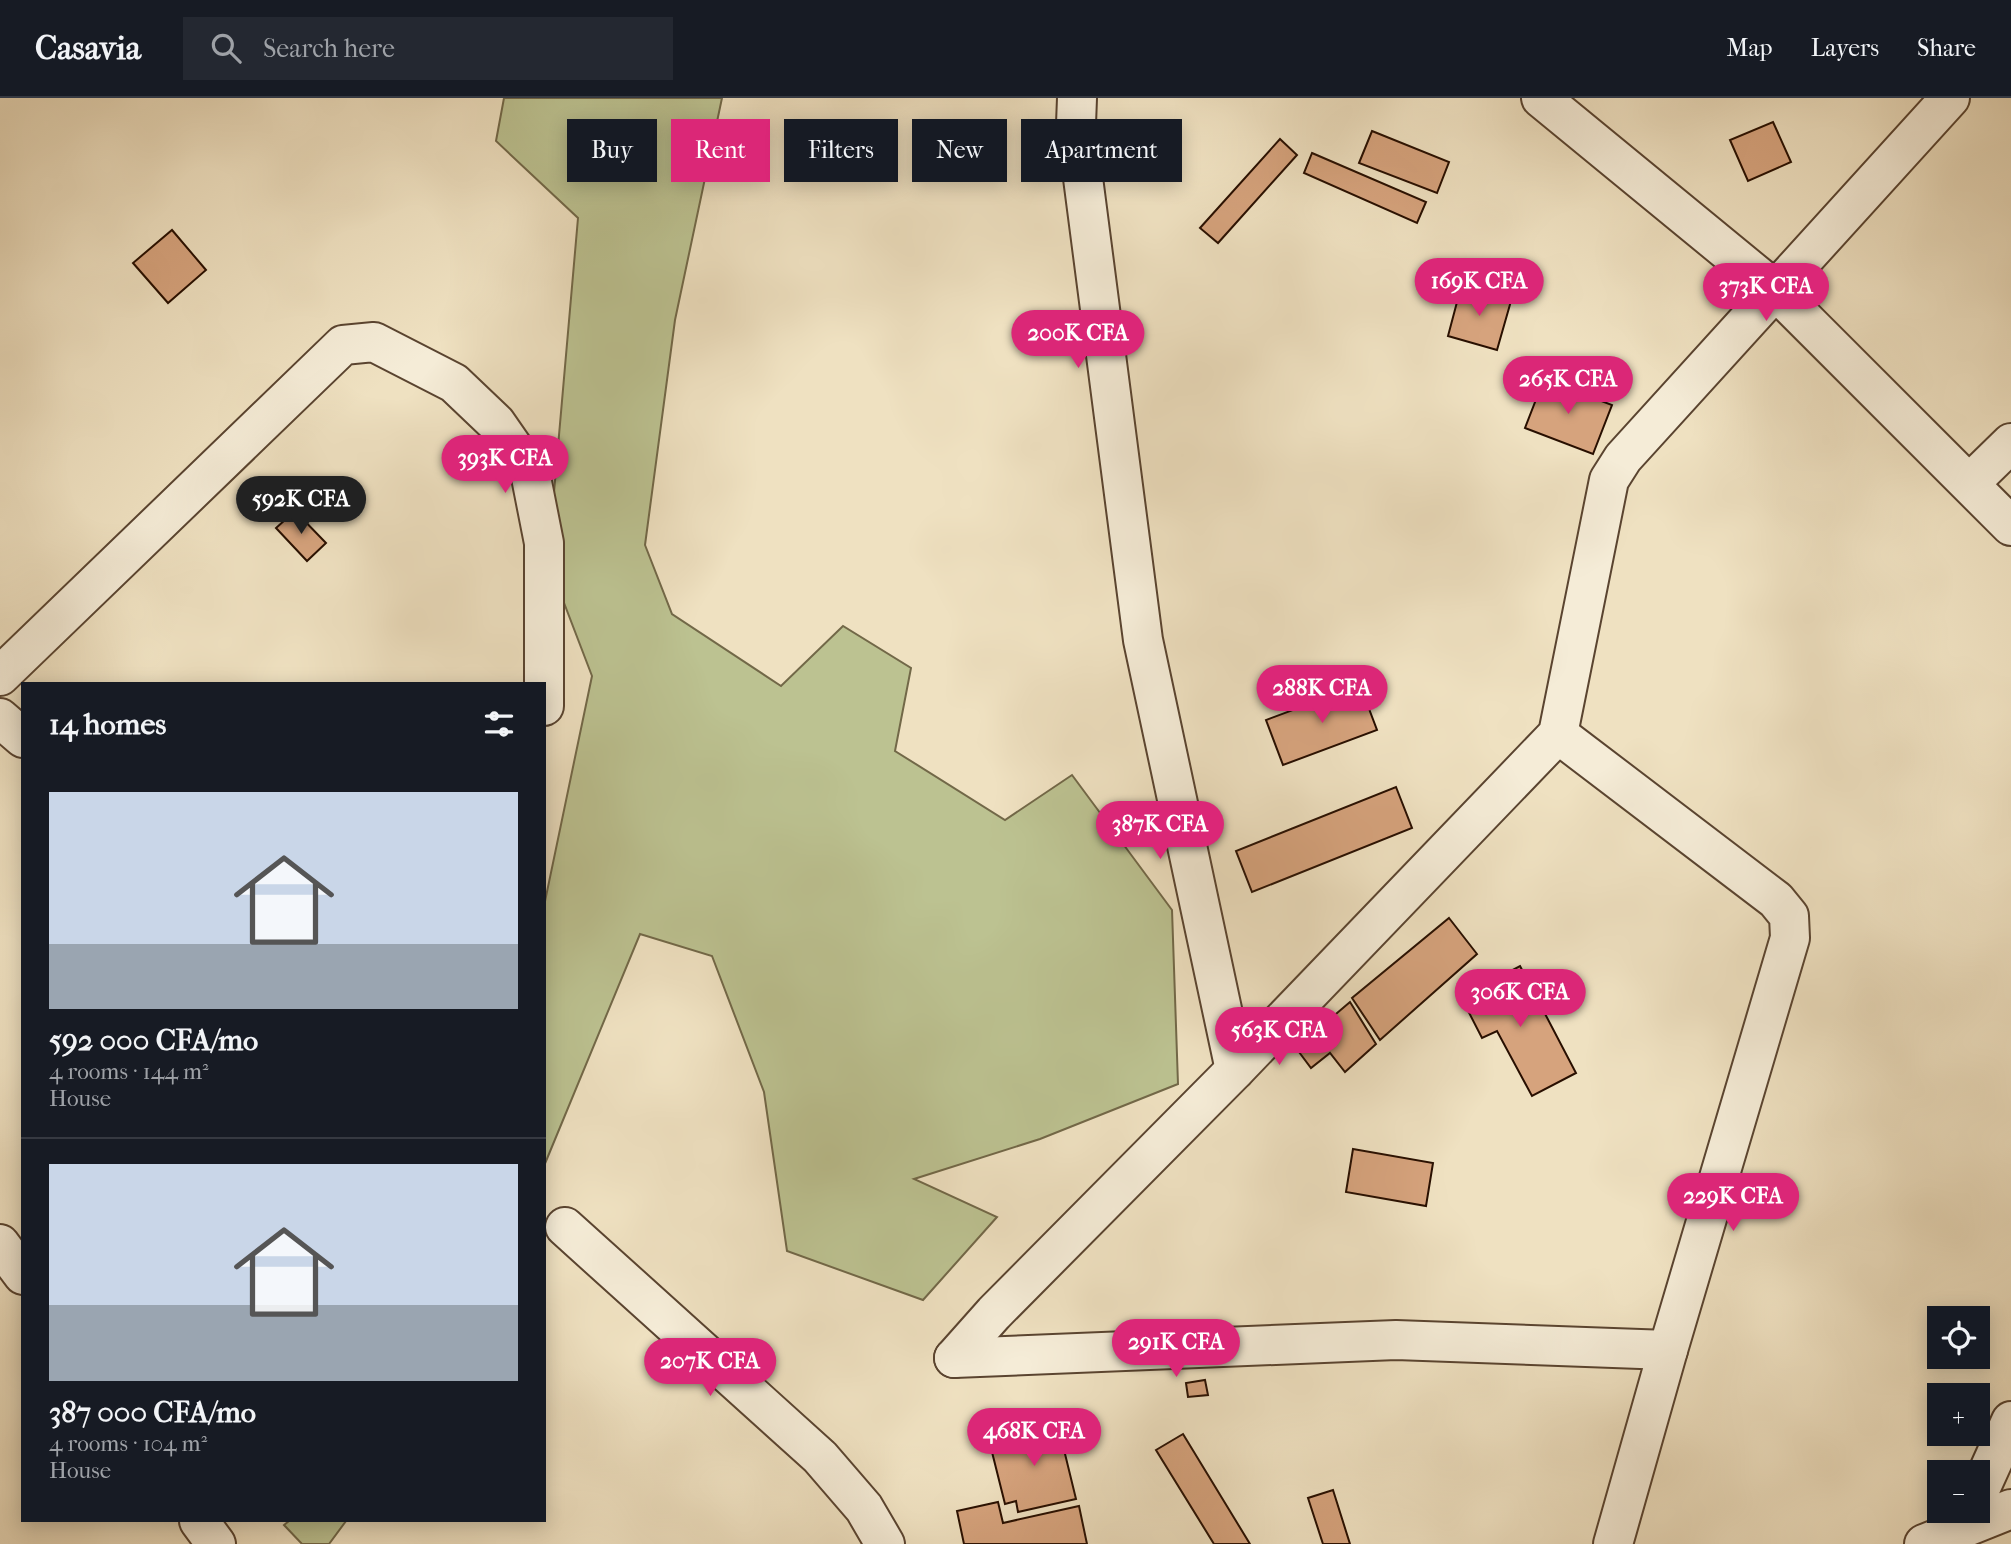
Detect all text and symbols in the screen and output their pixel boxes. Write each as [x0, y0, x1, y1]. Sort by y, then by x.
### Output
search box [183, 17, 673, 80]
text: Casavia [35, 29, 141, 68]
icon: search [207, 29, 245, 67]
text: Search here [263, 33, 395, 64]
text: Map [1727, 34, 1773, 62]
text: Layers [1811, 34, 1879, 62]
text: Share [1917, 34, 1976, 62]
chip: Buy [567, 119, 657, 182]
chip: Rent [671, 119, 770, 182]
chip: Filters [784, 119, 898, 182]
chip: New [912, 119, 1007, 182]
chip: Apartment [1021, 119, 1182, 182]
pin: 169K CFA [1407, 258, 1551, 318]
pin: 373K CFA [1694, 264, 1838, 323]
text: 169K CFA [1431, 267, 1527, 294]
text: 373K CFA [1719, 272, 1813, 299]
pin: 200K CFA [1006, 310, 1150, 370]
text: 200K CFA [1027, 319, 1129, 346]
pin: 265K CFA [1496, 356, 1640, 416]
text: 265K CFA [1519, 365, 1617, 392]
pin: 393K CFA [433, 436, 577, 495]
text: 393K CFA [458, 444, 552, 471]
pin: 592K CFA [229, 476, 373, 536]
text: 592K CFA [252, 485, 350, 512]
pin: 288K CFA [1250, 666, 1394, 725]
text: 288K CFA [1273, 674, 1371, 701]
icon: filters [480, 705, 518, 743]
text: 14 homes [49, 707, 166, 742]
pin: 387K CFA [1088, 802, 1232, 861]
text: 387K CFA [1112, 810, 1208, 837]
icon: home [221, 837, 347, 963]
pin: 306K CFA [1448, 970, 1592, 1029]
text: 306K CFA [1471, 978, 1569, 1005]
pin: 563K CFA [1207, 1007, 1351, 1067]
text: 563K CFA [1231, 1016, 1327, 1043]
text: 592 000 CFA/mo [49, 1023, 258, 1058]
text: 4 rooms · 144 m² [49, 1058, 209, 1085]
text: House [49, 1085, 111, 1112]
pin: 229K CFA [1661, 1174, 1805, 1233]
text: 229K CFA [1683, 1182, 1783, 1209]
icon: home [221, 1209, 347, 1335]
map controls [1927, 1306, 1990, 1523]
button: locate [1927, 1306, 1990, 1369]
pin: 291K CFA [1104, 1320, 1248, 1379]
text: 291K CFA [1128, 1328, 1224, 1355]
pin: 207K CFA [638, 1338, 782, 1398]
text: 207K CFA [660, 1347, 760, 1374]
button: + [1927, 1383, 1990, 1446]
text: 387 000 CFA/mo [49, 1395, 256, 1430]
pin: 468K CFA [962, 1408, 1106, 1468]
text: 468K CFA [983, 1417, 1085, 1444]
text: 4 rooms · 104 m² [49, 1430, 207, 1457]
text: House [49, 1457, 111, 1484]
button: − [1927, 1460, 1990, 1523]

